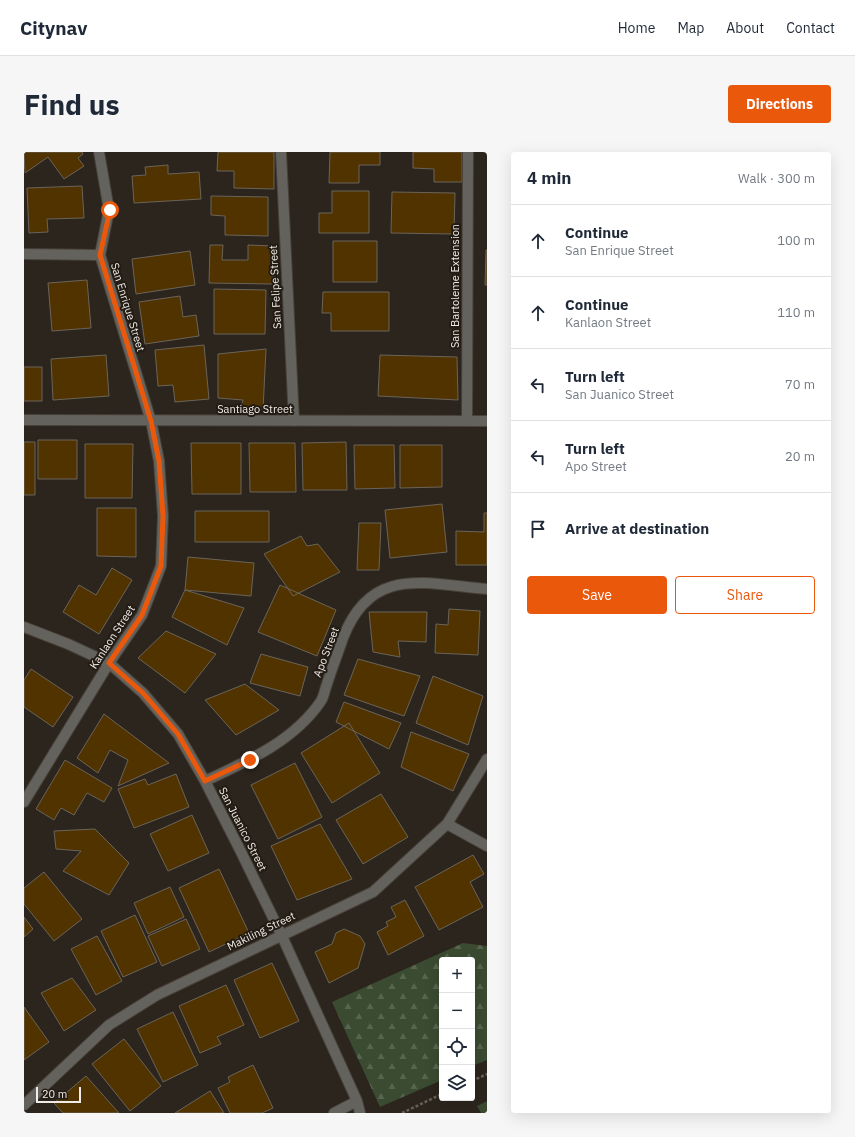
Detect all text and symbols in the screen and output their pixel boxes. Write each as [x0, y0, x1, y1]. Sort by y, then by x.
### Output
text: Citynav [20, 16, 87, 40]
text: Home [618, 19, 655, 37]
text: Map [677, 19, 704, 37]
text: About [726, 19, 764, 37]
text: Contact [786, 19, 835, 37]
button: Directions [728, 85, 831, 123]
text: Find us [24, 86, 120, 123]
text: 4 min [527, 167, 571, 189]
text: Walk · 300 m [738, 170, 815, 187]
route start [101, 201, 119, 219]
text: Continue [565, 223, 629, 242]
street label: San Bartoleme Extension [448, 224, 462, 348]
icon: ahead [527, 230, 549, 252]
text: 100 m [777, 232, 815, 249]
text: San Enrique Street [565, 242, 674, 259]
street label: San Felipe Street [266, 245, 284, 329]
street label: San Enrique Street [108, 261, 148, 353]
text: Continue [565, 295, 629, 314]
icon: ahead [527, 302, 549, 324]
text: 110 m [777, 304, 815, 321]
text: Kanlaon Street [565, 314, 651, 331]
text: Turn left [565, 367, 625, 386]
icon: left [527, 374, 549, 396]
text: 70 m [785, 376, 815, 393]
text: San Juanico Street [565, 386, 674, 403]
street label: Santiago Street [217, 402, 293, 416]
text: Turn left [565, 439, 625, 458]
icon: left [527, 446, 549, 468]
text: 20 m [785, 448, 815, 465]
text: Apo Street [565, 458, 627, 475]
icon: arrive [527, 518, 549, 540]
text: Arrive at destination [565, 519, 709, 538]
button: Save [527, 576, 667, 614]
button: Share [675, 576, 815, 614]
street label: Kanlaon Street [86, 602, 138, 671]
street label: Apo Street [310, 625, 342, 679]
route end [241, 751, 259, 769]
street label: San Juanico Street [216, 785, 270, 873]
street label: Makiling Street [225, 908, 297, 953]
map controls [439, 957, 475, 1101]
button: + [439, 957, 475, 993]
button: − [439, 993, 475, 1029]
button: locate [439, 1029, 475, 1065]
button: layers [439, 1065, 475, 1101]
scale bar [36, 1085, 81, 1104]
text: 20 m [42, 1087, 67, 1101]

